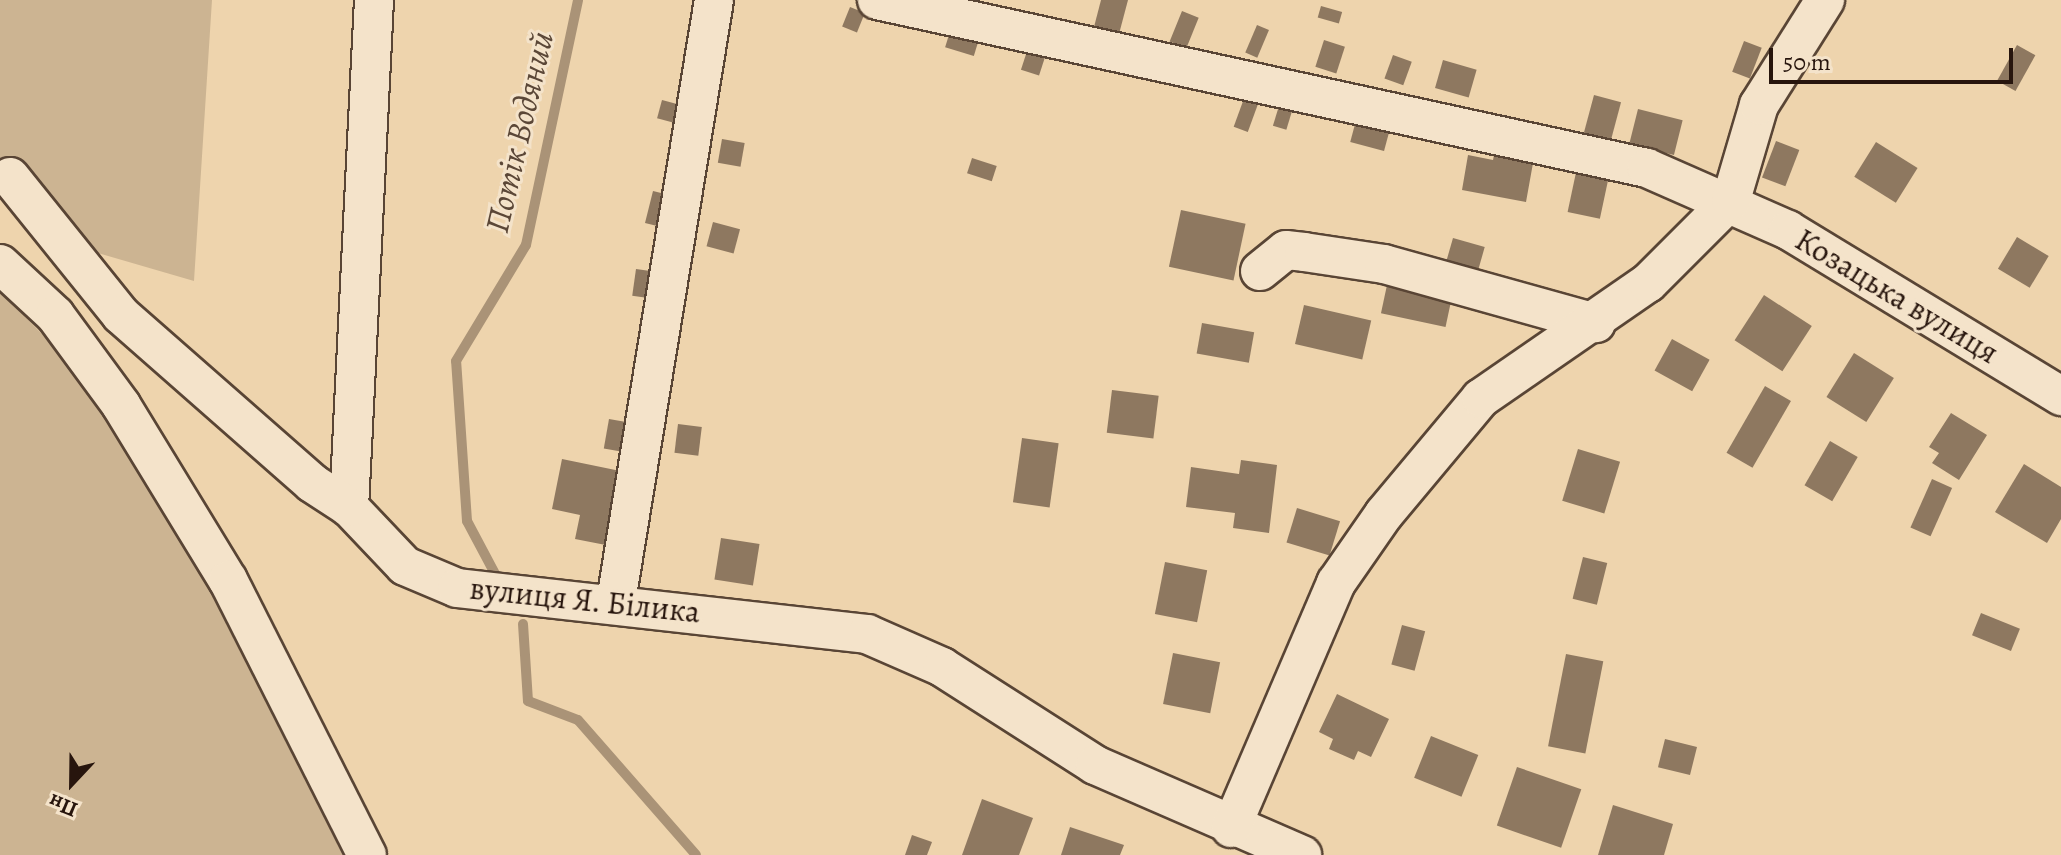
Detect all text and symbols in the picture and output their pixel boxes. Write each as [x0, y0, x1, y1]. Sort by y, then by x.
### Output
water label: Потік Водяний [476, 27, 562, 237]
scale bar [1773, 32, 2017, 82]
text: 50 m [1783, 46, 1831, 78]
street label: Козацька вулиця [1788, 220, 2006, 372]
street label: вулиця Я. Білика [468, 569, 702, 631]
north arrow [32, 743, 112, 823]
text: Пн [44, 786, 82, 825]

